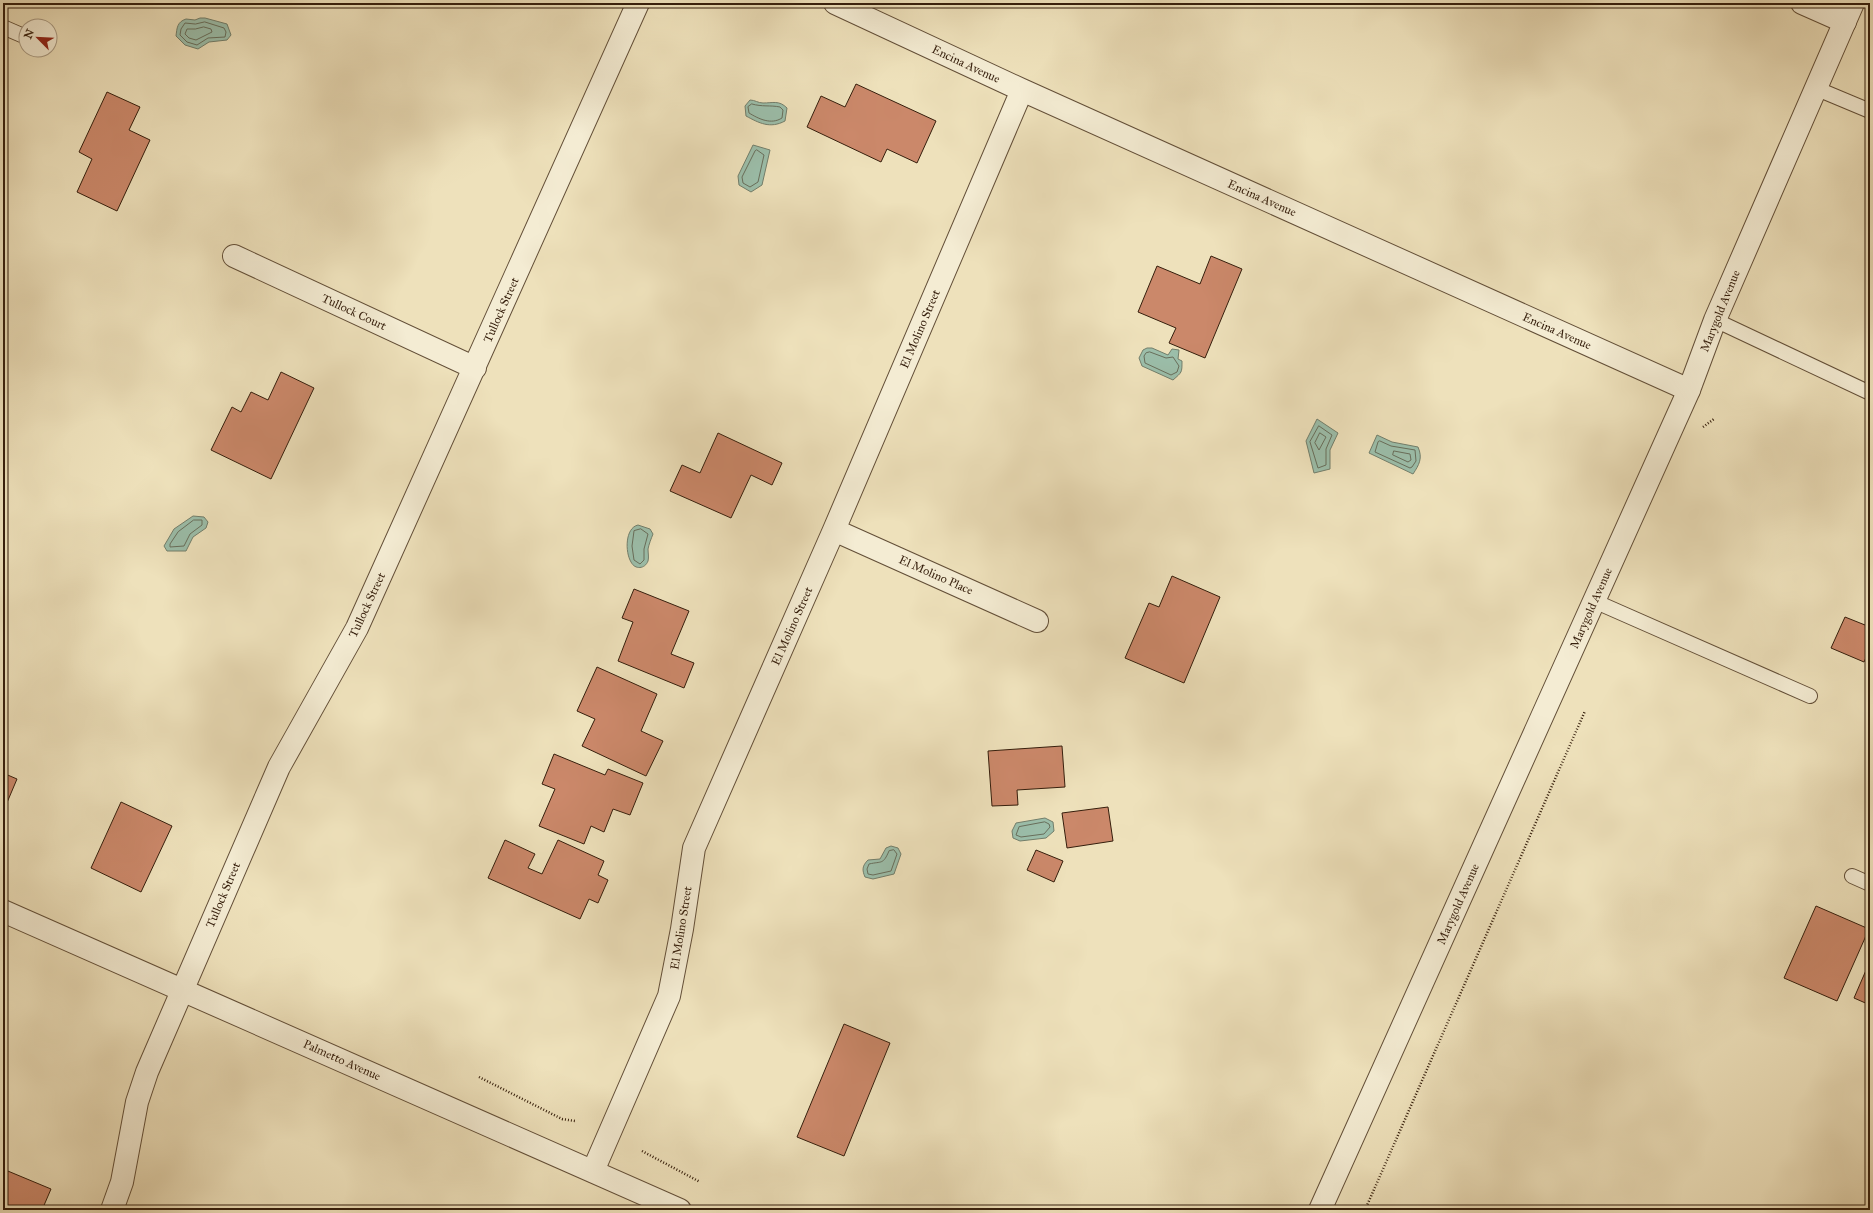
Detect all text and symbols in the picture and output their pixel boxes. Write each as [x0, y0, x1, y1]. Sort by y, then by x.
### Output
north arrow [18, 18, 58, 58]
text: N [21, 27, 37, 41]
street label: Encina Avenue [930, 42, 1002, 86]
street label: Encina Avenue [1226, 177, 1298, 219]
street label: Marygold Avenue [1697, 268, 1744, 354]
street label: Tullock Street [480, 274, 522, 345]
street label: El Molino Street [897, 287, 943, 371]
street label: Tullock Court [319, 291, 389, 333]
street label: Encina Avenue [1521, 310, 1593, 352]
street label: El Molino Place [897, 552, 975, 598]
street label: Marygold Avenue [1567, 565, 1616, 651]
street label: Tullock Street [346, 570, 388, 640]
street label: El Molino Street [768, 584, 816, 667]
street label: Tullock Street [203, 859, 243, 930]
street label: Marygold Avenue [1434, 861, 1483, 947]
street label: El Molino Street [667, 885, 695, 971]
street label: Palmetto Avenue [301, 1037, 383, 1083]

